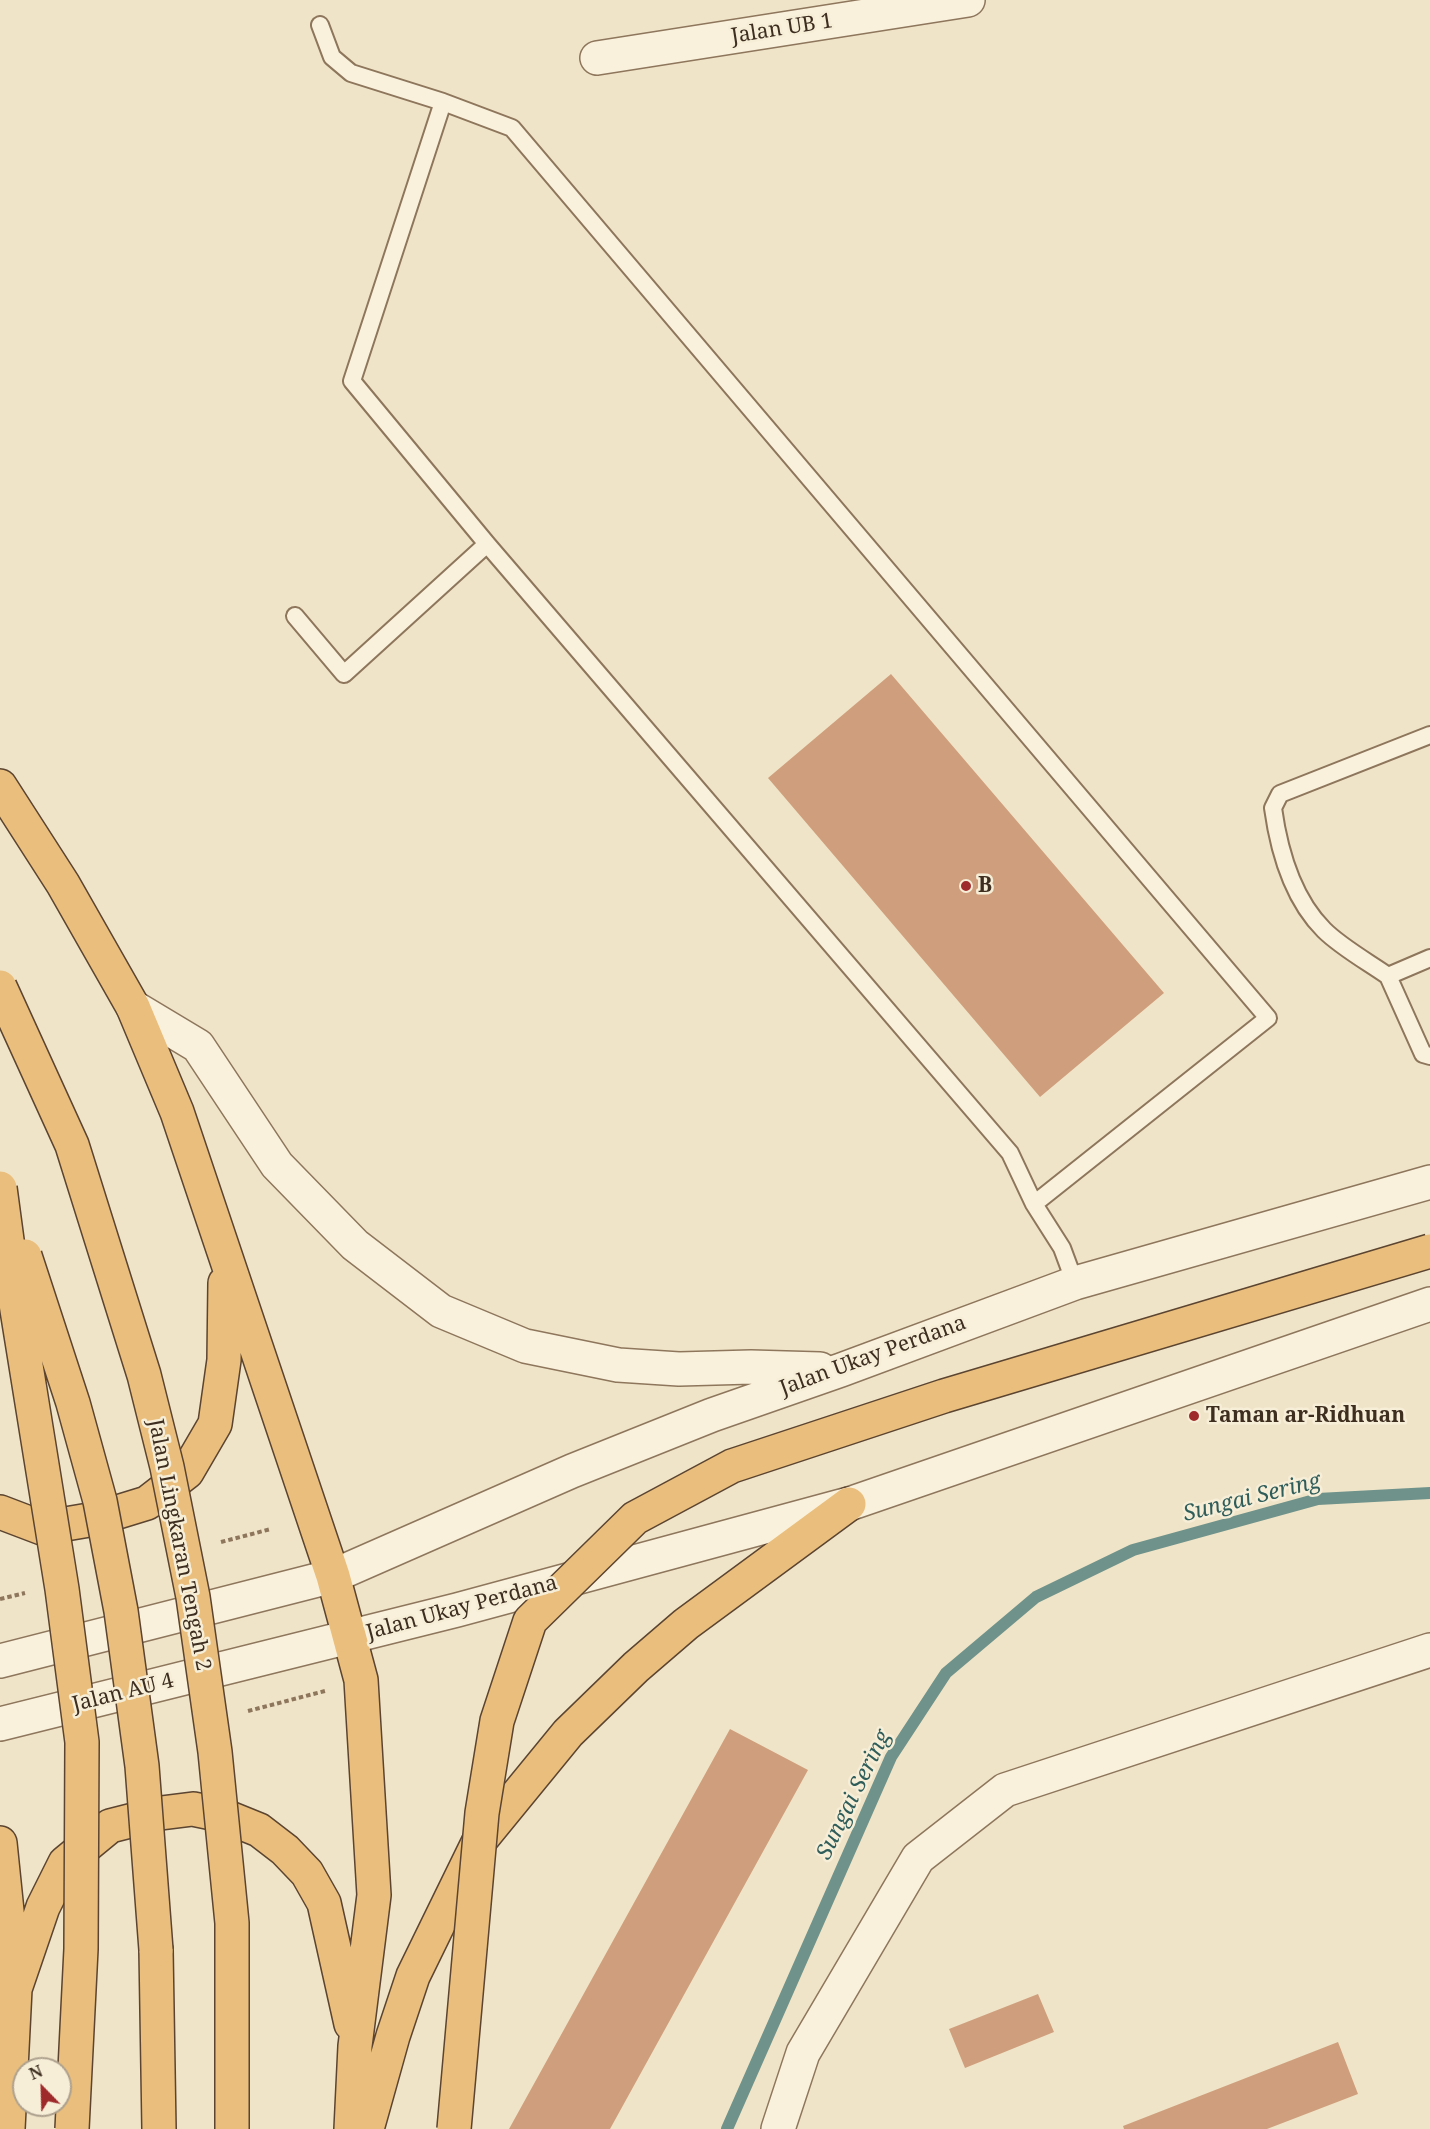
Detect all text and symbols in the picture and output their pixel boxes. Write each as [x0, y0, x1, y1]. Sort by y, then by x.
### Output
street label: Jalan UB 1 [729, 9, 835, 49]
place label: B [978, 873, 992, 899]
marker: B [959, 879, 973, 893]
street label: Jalan Ukay Perdana [776, 1311, 970, 1401]
place label: Taman ar-Ridhuan [1206, 1403, 1405, 1429]
marker: Taman ar-Ridhuan [1187, 1409, 1201, 1423]
street label: Jalan Lingkaran Tengah 2 [142, 1417, 216, 1673]
water label: Sungai Sering [1180, 1468, 1324, 1528]
street label: Jalan Ukay Perdana [364, 1570, 560, 1646]
street label: Jalan AU 4 [70, 1668, 176, 1718]
water label: Sungai Sering [811, 1726, 897, 1864]
north arrow [12, 2057, 72, 2117]
text: N [26, 2060, 46, 2085]

